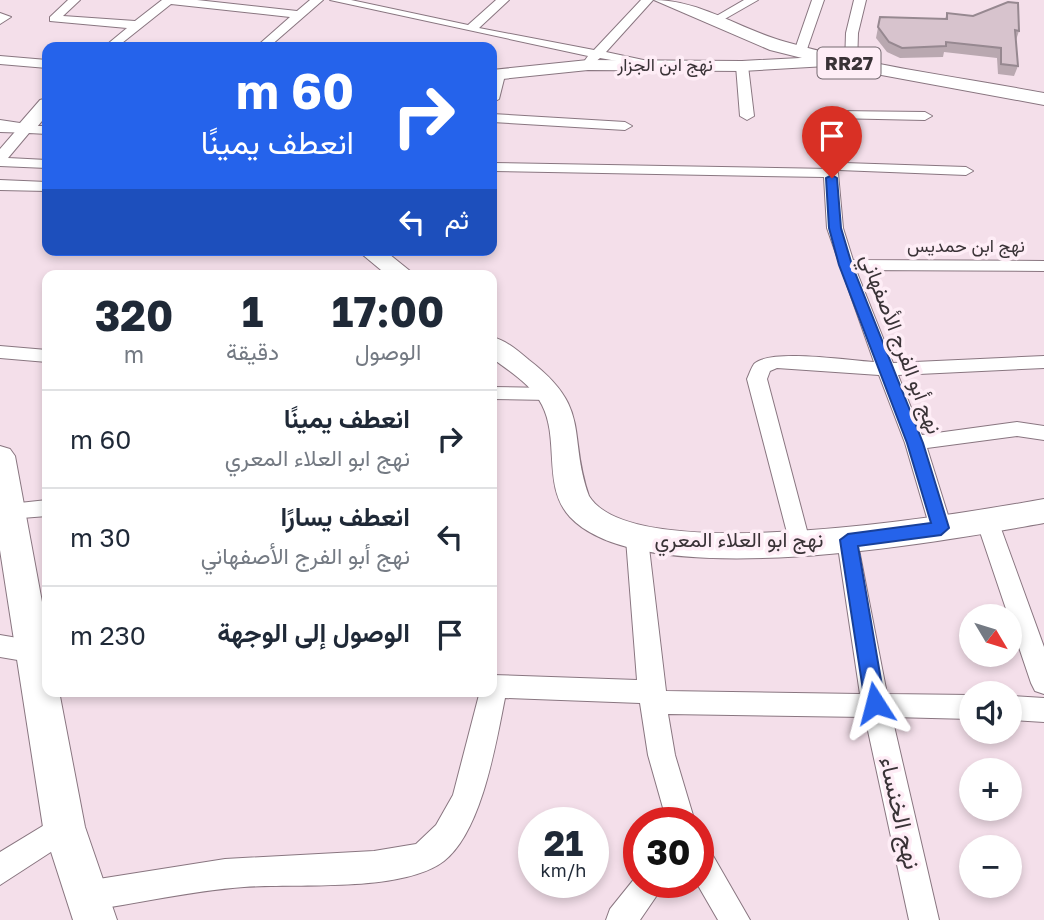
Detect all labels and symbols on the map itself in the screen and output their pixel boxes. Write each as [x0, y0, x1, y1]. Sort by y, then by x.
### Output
road number: RR27 [818, 48, 880, 78]
street label: نهج ابن الجزار [616, 53, 713, 77]
pin [802, 106, 862, 178]
street label: نهج ابن حمديس [907, 234, 1025, 258]
street label: نهج أبو الفرج الأصفهاني [851, 250, 948, 439]
street label: نهج ابو العلاء المعري [654, 526, 824, 557]
north arrow [959, 604, 1022, 667]
position arrow [838, 666, 912, 740]
street label: نهج الخنساء [871, 754, 928, 873]
speed limit sign: 30 [623, 807, 714, 898]

